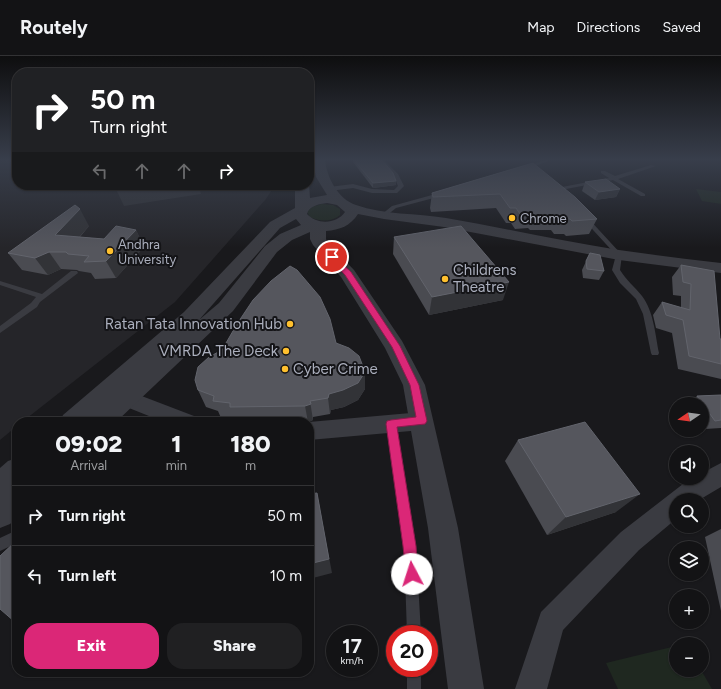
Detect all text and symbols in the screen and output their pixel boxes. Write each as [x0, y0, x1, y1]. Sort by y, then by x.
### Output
text: Routely [20, 16, 88, 39]
text: Map [527, 19, 555, 36]
text: Directions [577, 19, 640, 36]
text: Saved [662, 19, 701, 36]
text: 50 m [90, 82, 156, 116]
icon: right [24, 84, 76, 136]
text: Turn right [90, 116, 167, 138]
icon: left [89, 160, 111, 182]
icon: ahead [131, 160, 153, 182]
icon: ahead [173, 160, 195, 182]
icon: right [215, 160, 237, 182]
place label: Chrome [520, 211, 567, 226]
marker: Chrome [507, 213, 517, 223]
place label: Andhra University [118, 237, 177, 267]
pin [315, 240, 349, 274]
marker: Andhra University [105, 246, 115, 256]
icon: arrive [321, 246, 343, 268]
place label: Childrens Theatre [453, 261, 516, 296]
marker: Childrens Theatre [440, 274, 450, 284]
place label: Ratan Tata Innovation Hub [105, 315, 282, 333]
marker: Ratan Tata Innovation Hub [285, 319, 295, 329]
place label: VMRDA The Deck [159, 342, 279, 360]
marker: VMRDA The Deck [281, 346, 291, 356]
place label: Cyber Crime [293, 360, 378, 378]
marker: Cyber Crime [280, 364, 290, 374]
north arrow [669, 397, 709, 437]
map controls [669, 397, 709, 677]
text: 09:02 [55, 429, 122, 458]
text: 1 [171, 429, 181, 458]
text: 180 [230, 429, 271, 458]
button: sound [669, 445, 709, 485]
text: Arrival [70, 458, 107, 473]
text: min [166, 458, 187, 473]
text: m [245, 458, 256, 473]
button: search [669, 493, 709, 533]
icon: right [24, 505, 46, 527]
text: Turn right [58, 507, 126, 525]
text: 50 m [267, 507, 302, 525]
button: layers [669, 541, 709, 581]
position arrow [391, 553, 433, 595]
icon: left [24, 565, 46, 587]
text: Turn left [58, 567, 116, 585]
text: 10 m [270, 567, 302, 585]
button: + [669, 589, 709, 629]
button: Exit [24, 623, 159, 669]
button: Share [167, 623, 302, 669]
speed limit sign: 20 [386, 625, 438, 677]
text: 17 [342, 634, 362, 658]
button: − [669, 637, 709, 677]
text: km/h [341, 654, 363, 667]

